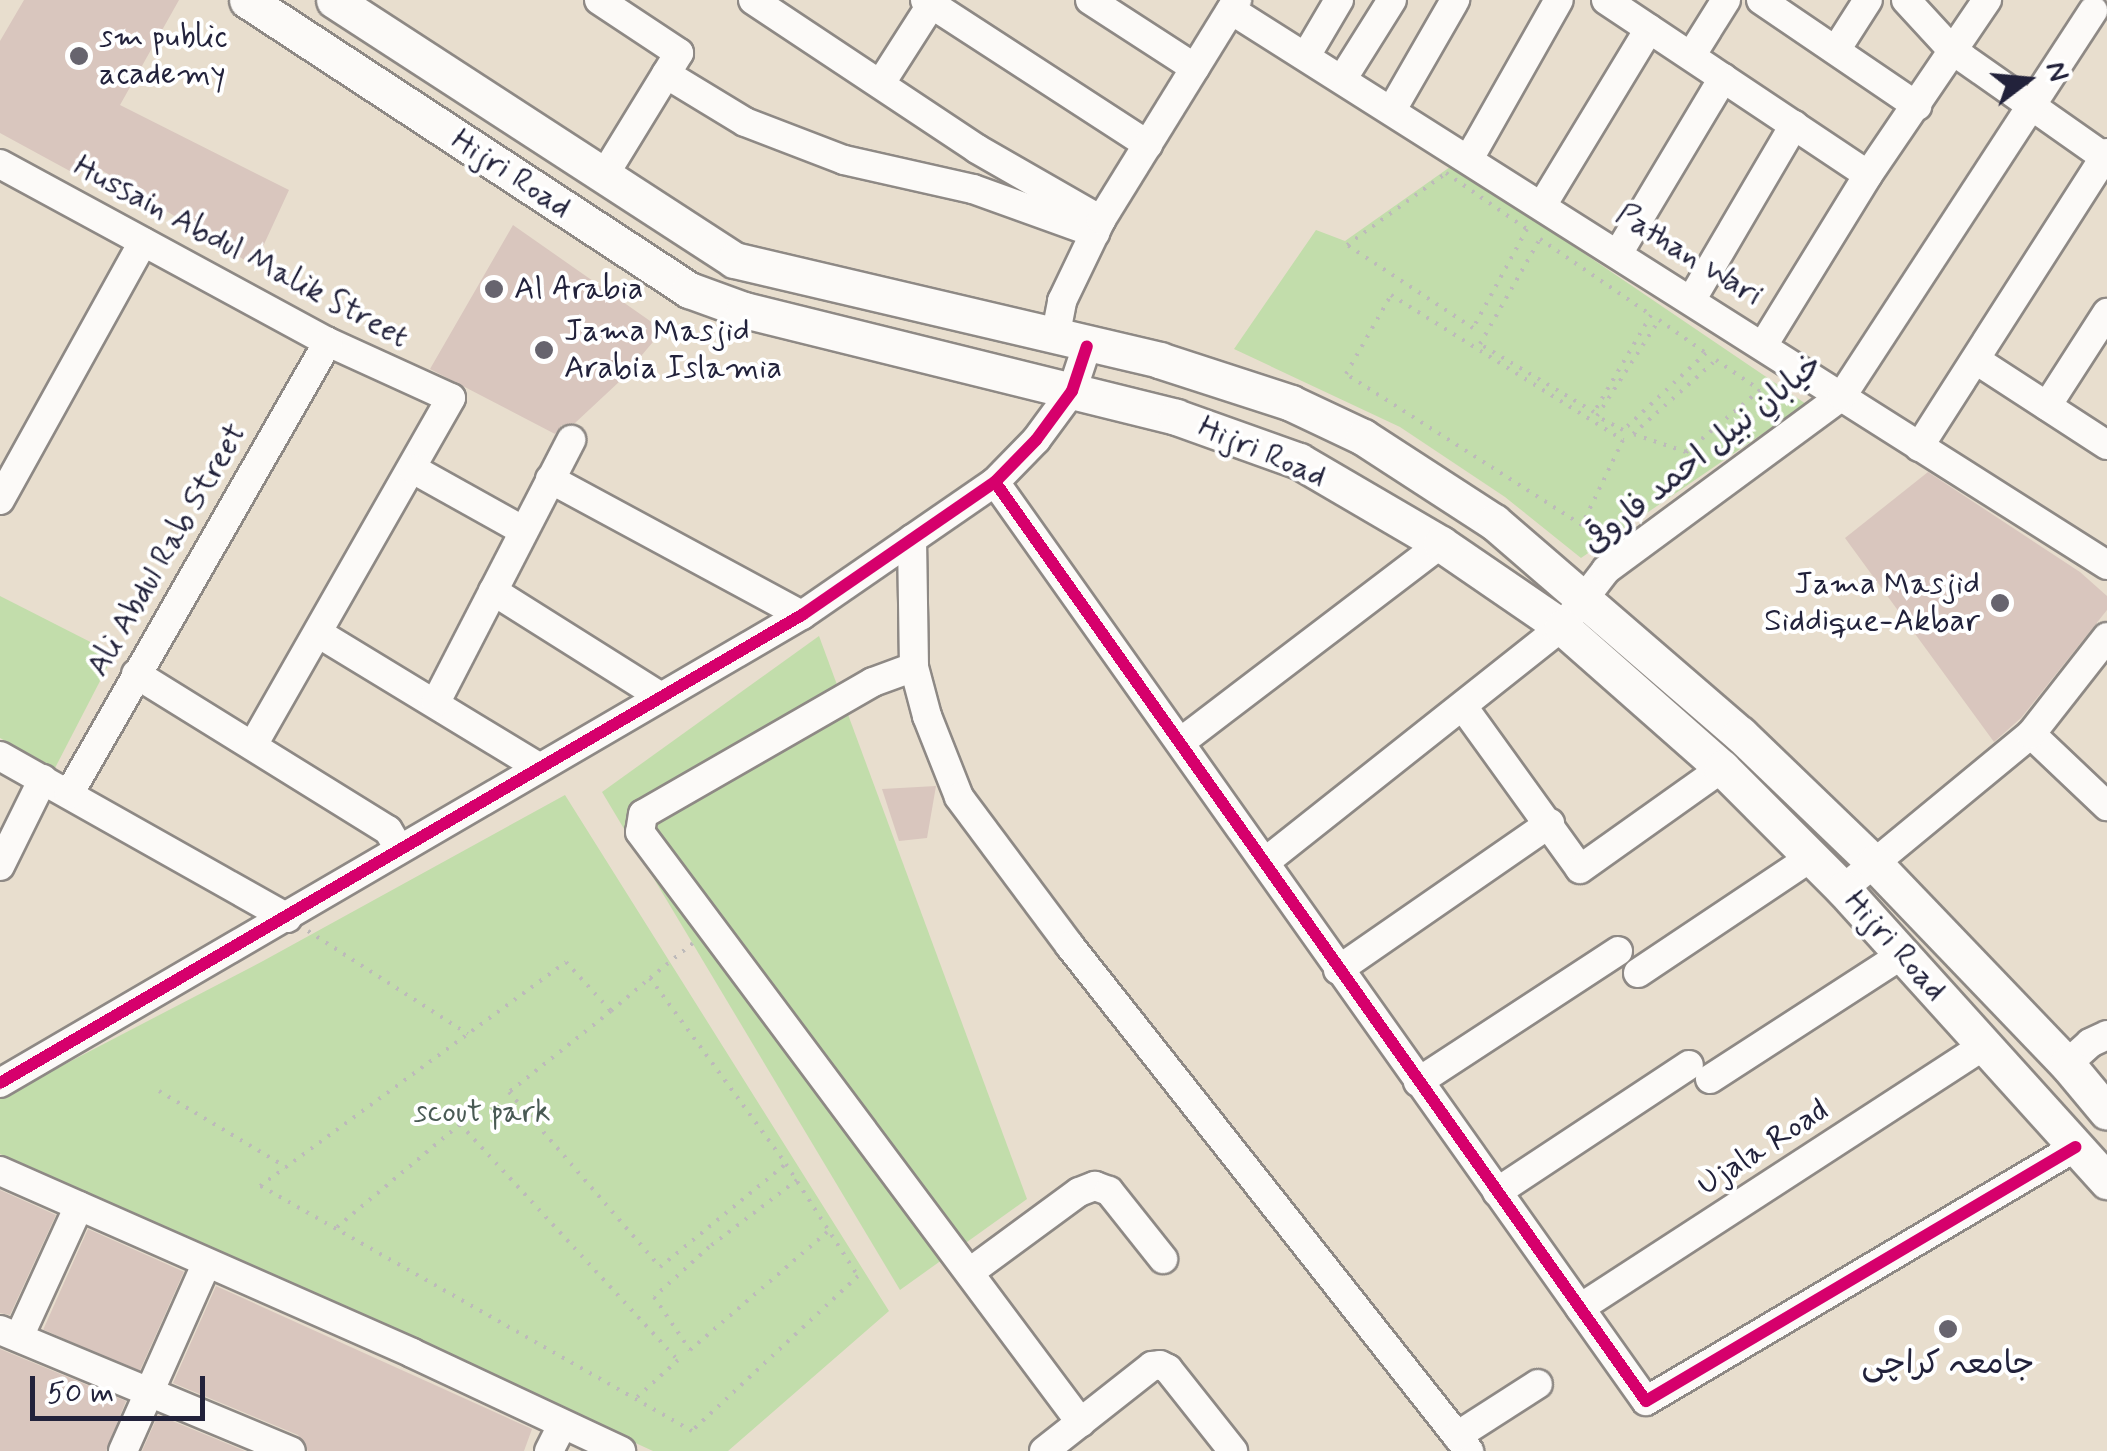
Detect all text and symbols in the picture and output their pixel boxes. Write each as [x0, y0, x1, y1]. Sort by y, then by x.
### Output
place label: sm public academy [99, 19, 231, 94]
north arrow [1977, 30, 2077, 130]
marker: sm public academy [68, 45, 90, 67]
text: N [2036, 58, 2077, 86]
street label: Hijri Road [444, 121, 578, 227]
street label: Hussain Abdul Malik Street [69, 148, 413, 356]
street label: Pathan Wari [1607, 194, 1771, 316]
place label: Al Arabia [514, 270, 645, 308]
marker: Al Arabia [483, 278, 505, 300]
place label: Jama Masjid Arabia Islamia [564, 313, 779, 388]
marker: Jama Masjid Arabia Islamia [533, 339, 555, 361]
street label: خیابانِ نبیل احمد فاروقی [1575, 345, 1831, 563]
street label: Hijri Road [1192, 408, 1332, 496]
street label: Ali Abdul Rab Street [80, 419, 254, 681]
place label: Jama Masjid Siddique-Akbar [1764, 566, 1980, 641]
marker: Jama Masjid Siddique-Akbar [1989, 592, 2011, 614]
street label: Hijri Road [1835, 883, 1955, 1009]
street label: Ujala Road [1691, 1092, 1835, 1204]
park label: scout park [414, 1093, 550, 1131]
marker: جامعہ کراچی [1937, 1318, 1959, 1340]
place label: جامعہ کراچی [1862, 1345, 2034, 1383]
scale bar [35, 1356, 210, 1418]
text: 50 m [47, 1374, 114, 1413]

